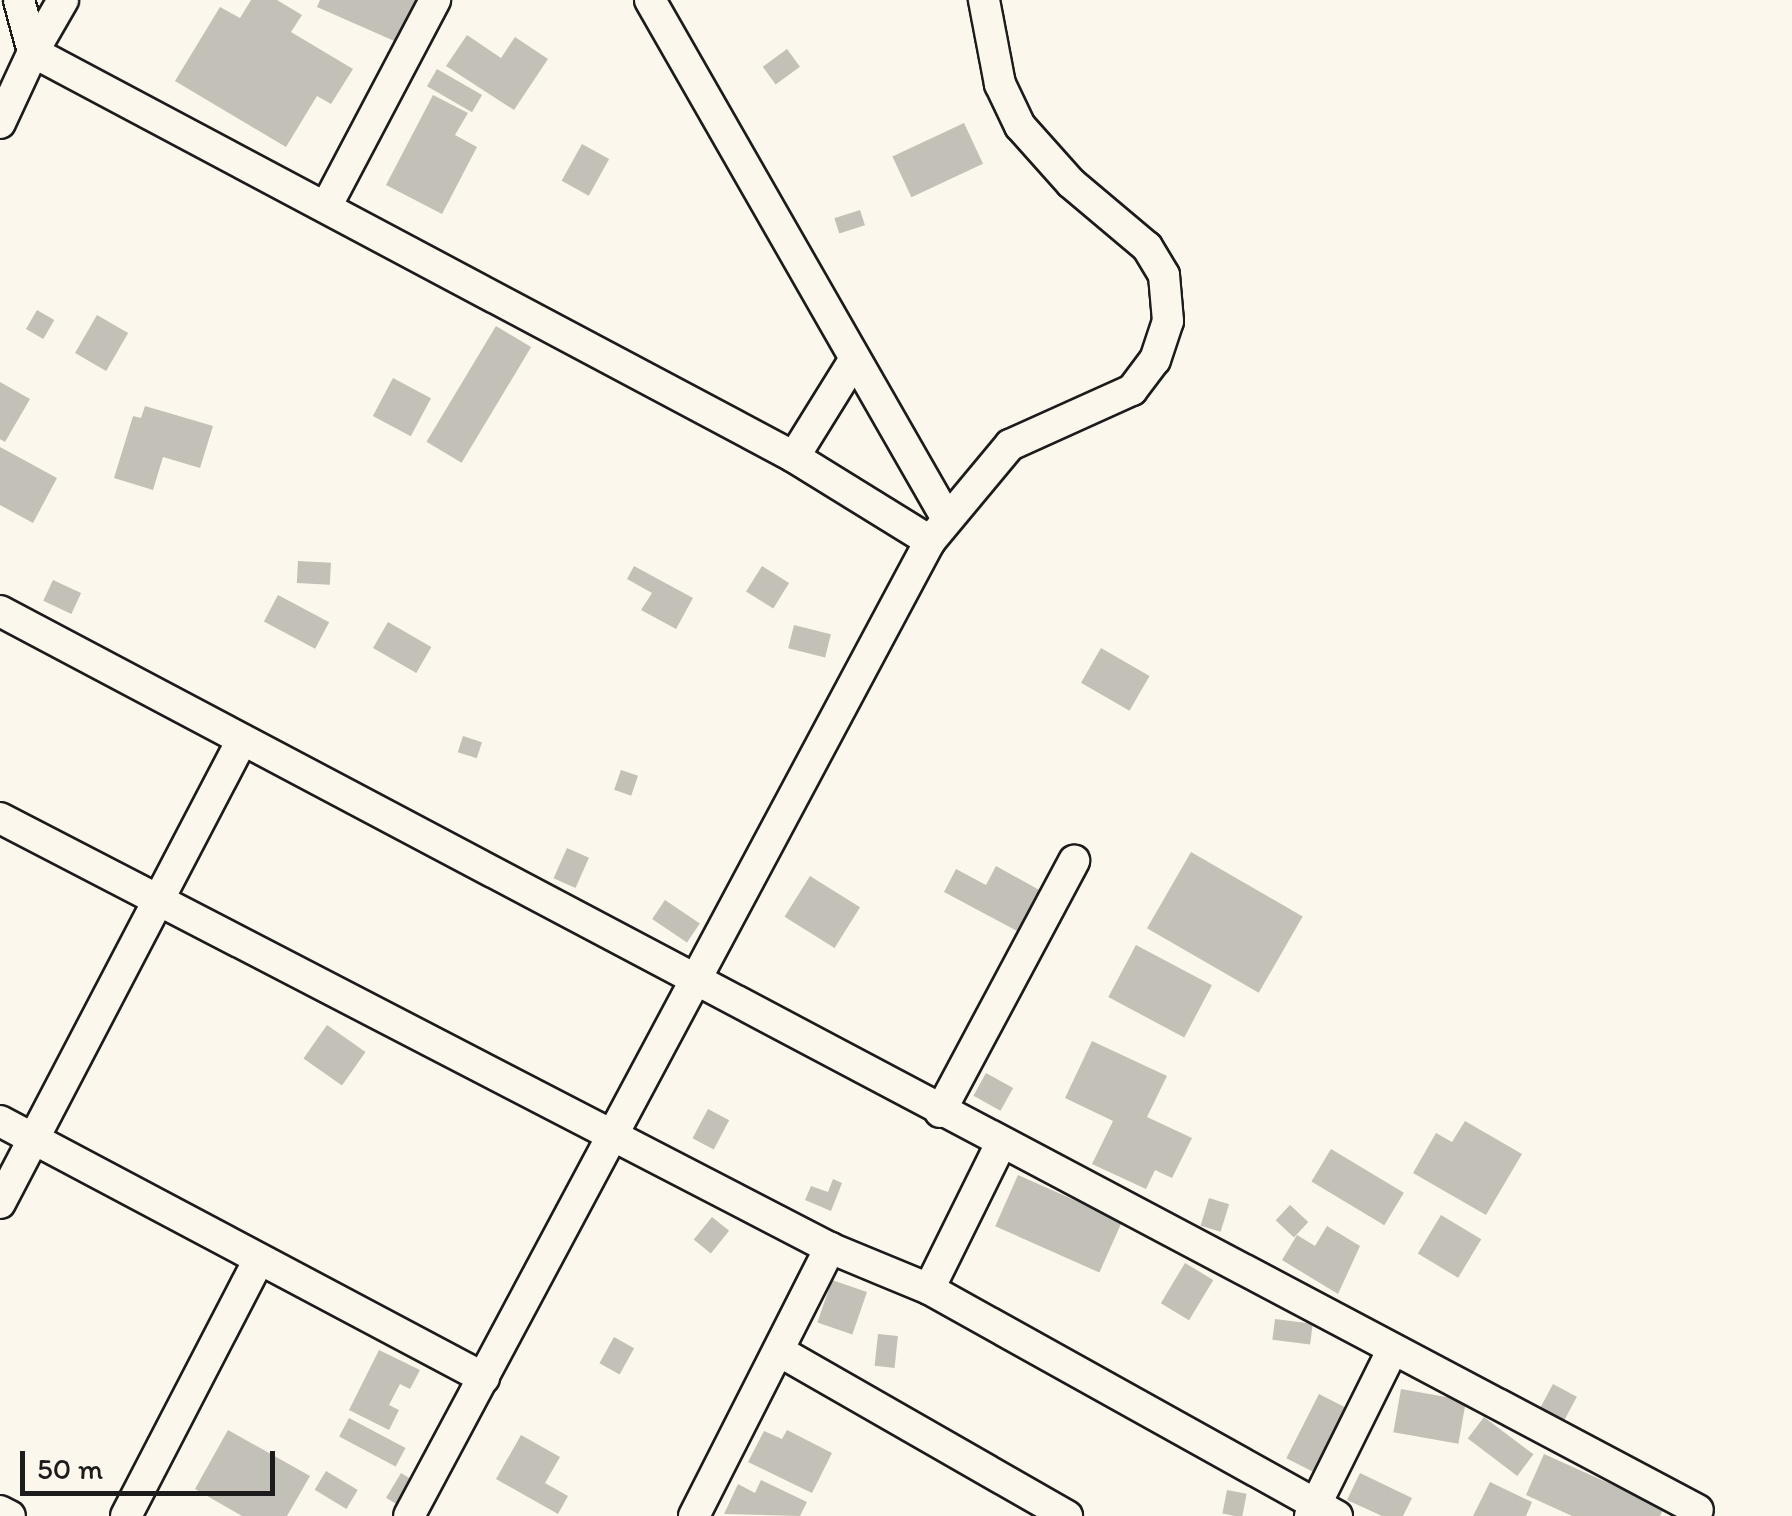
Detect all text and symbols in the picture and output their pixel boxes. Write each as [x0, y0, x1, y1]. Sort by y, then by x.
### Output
scale bar [25, 1431, 280, 1493]
text: 50 m [37, 1450, 103, 1487]

